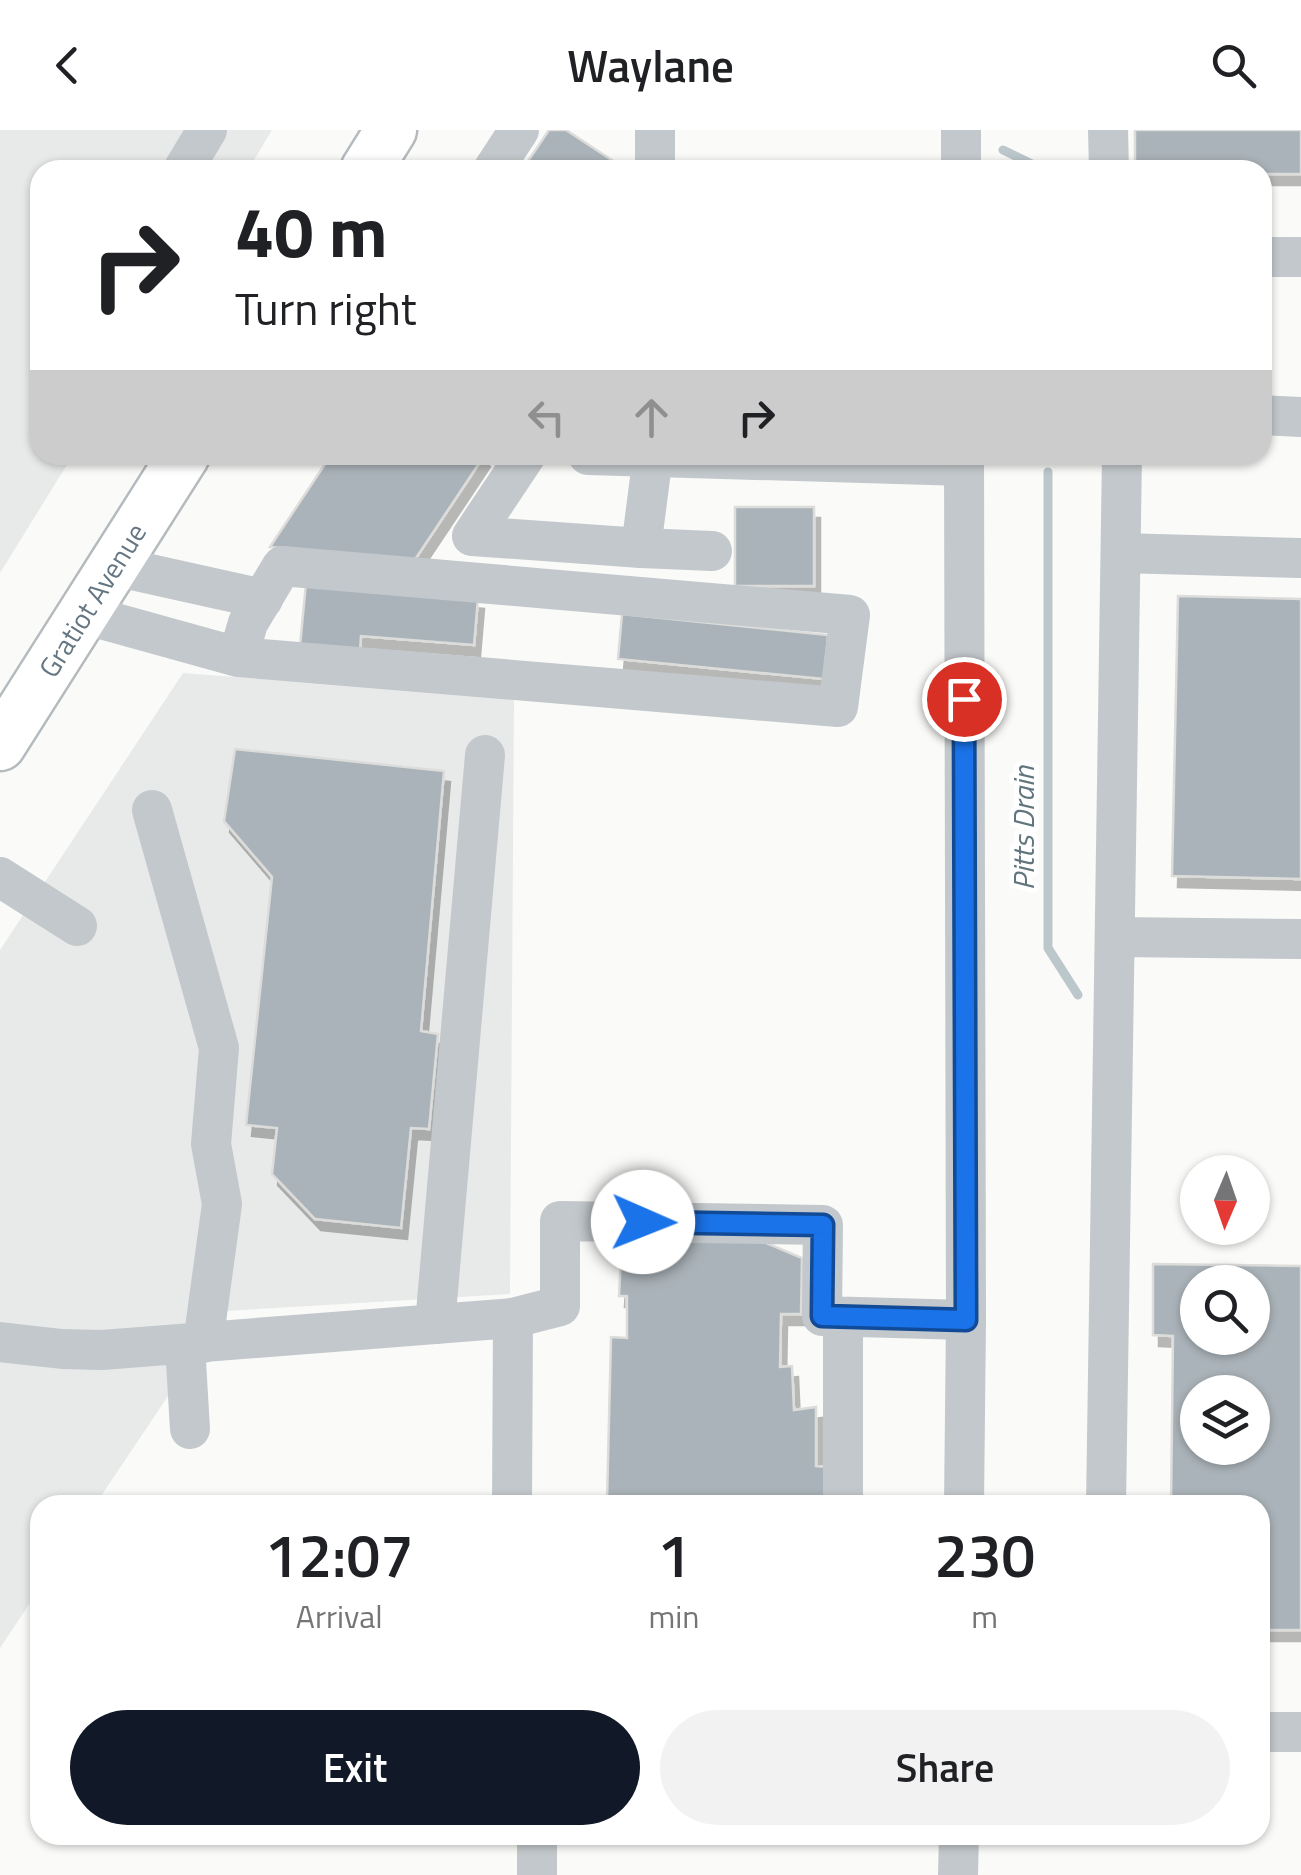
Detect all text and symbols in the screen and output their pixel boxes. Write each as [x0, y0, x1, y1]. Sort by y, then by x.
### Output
text: Waylane [567, 31, 734, 99]
icon: back [40, 38, 95, 93]
icon: search [1206, 38, 1261, 93]
text: 40 m [235, 178, 388, 284]
icon: right [70, 200, 200, 330]
text: Turn right [235, 274, 417, 342]
icon: left [519, 390, 574, 445]
icon: ahead [624, 390, 679, 445]
icon: right [729, 390, 784, 445]
street label: Gratiot Avenue [27, 514, 157, 686]
pin [922, 657, 1007, 742]
icon: arrive [937, 672, 992, 727]
water label: Pitts Drain [1000, 765, 1046, 890]
north arrow [1180, 1155, 1270, 1245]
map controls [1180, 1155, 1270, 1465]
position arrow [591, 1170, 695, 1274]
button: search [1180, 1265, 1270, 1355]
button: layers [1180, 1375, 1270, 1465]
text: 12:07 [265, 1509, 414, 1600]
text: 1 [657, 1509, 691, 1600]
text: 230 [934, 1509, 1035, 1600]
text: Arrival [296, 1592, 383, 1640]
text: min [648, 1592, 699, 1640]
text: m [971, 1592, 998, 1640]
button: Exit [70, 1710, 640, 1825]
button: Share [660, 1710, 1230, 1825]

